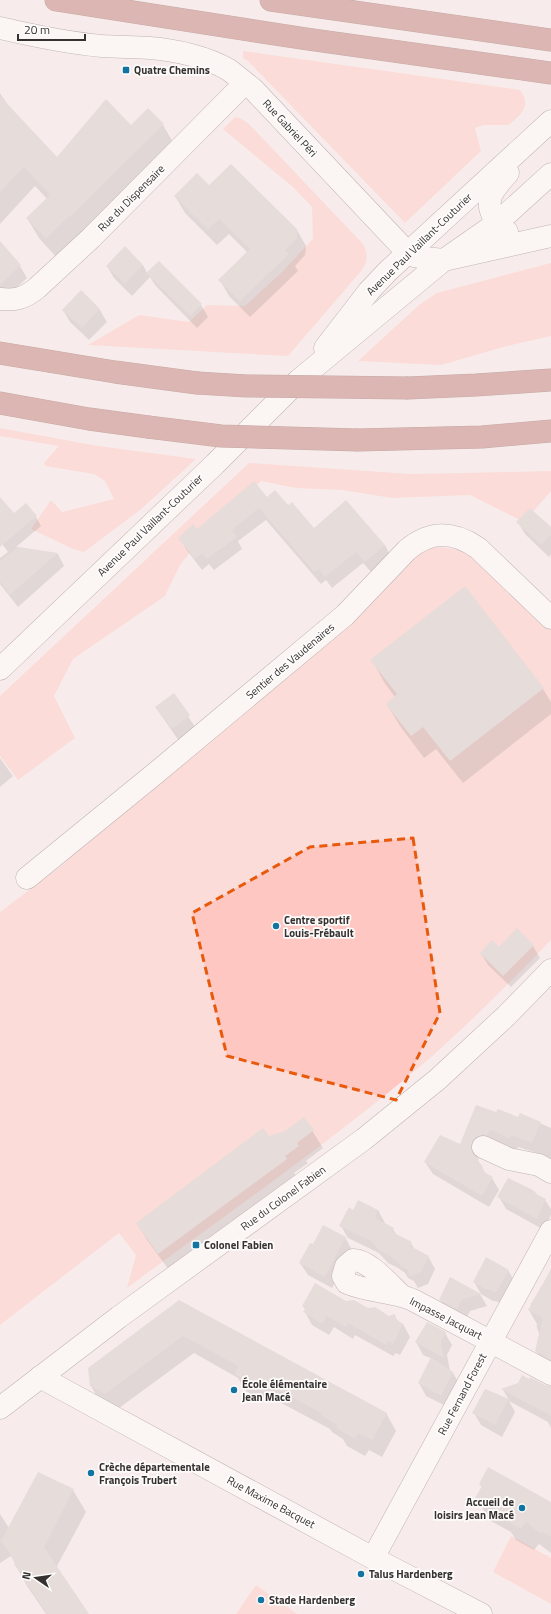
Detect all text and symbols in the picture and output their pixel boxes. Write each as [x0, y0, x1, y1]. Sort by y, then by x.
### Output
scale bar [18, 16, 85, 42]
text: 20 m [24, 20, 50, 39]
place label: Quatre Chemins [134, 62, 210, 78]
marker: Quatre Chemins [121, 65, 131, 75]
street label: Rue Gabriel Péri [259, 96, 321, 160]
street label: Rue du Dispensaire [94, 161, 168, 235]
street label: Avenue Paul Vaillant-Couturier [363, 189, 476, 299]
street label: Avenue Paul Vaillant-Couturier [94, 470, 207, 580]
street label: Sentier des Vaudenaires [242, 619, 338, 703]
place label: Centre sportif Louis-Frébault [284, 912, 354, 941]
marker: Centre sportif Louis-Frébault [271, 921, 281, 931]
street label: Rue du Colonel Fabien [237, 1162, 329, 1234]
place label: Colonel Fabien [204, 1237, 273, 1253]
marker: Colonel Fabien [191, 1240, 201, 1250]
street label: Impasse Jacquart [407, 1293, 485, 1343]
street label: Rue Fernand Forest [434, 1350, 490, 1438]
place label: École élémentaire Jean Macé [242, 1376, 327, 1405]
marker: École élémentaire Jean Macé [229, 1385, 239, 1395]
place label: Crèche départementale François Trubert [99, 1459, 210, 1488]
marker: Crèche départementale François Trubert [86, 1468, 96, 1478]
street label: Rue Maxime Bacquet [224, 1472, 318, 1532]
place label: Accueil de loisirs Jean Macé [434, 1494, 514, 1523]
marker: Accueil de loisirs Jean Macé [517, 1503, 527, 1513]
north arrow [16, 1558, 56, 1598]
place label: Talus Hardenberg [369, 1566, 453, 1582]
marker: Talus Hardenberg [356, 1569, 366, 1579]
text: N [18, 1570, 35, 1581]
place label: Stade Hardenberg [269, 1592, 355, 1608]
marker: Stade Hardenberg [256, 1595, 266, 1605]

